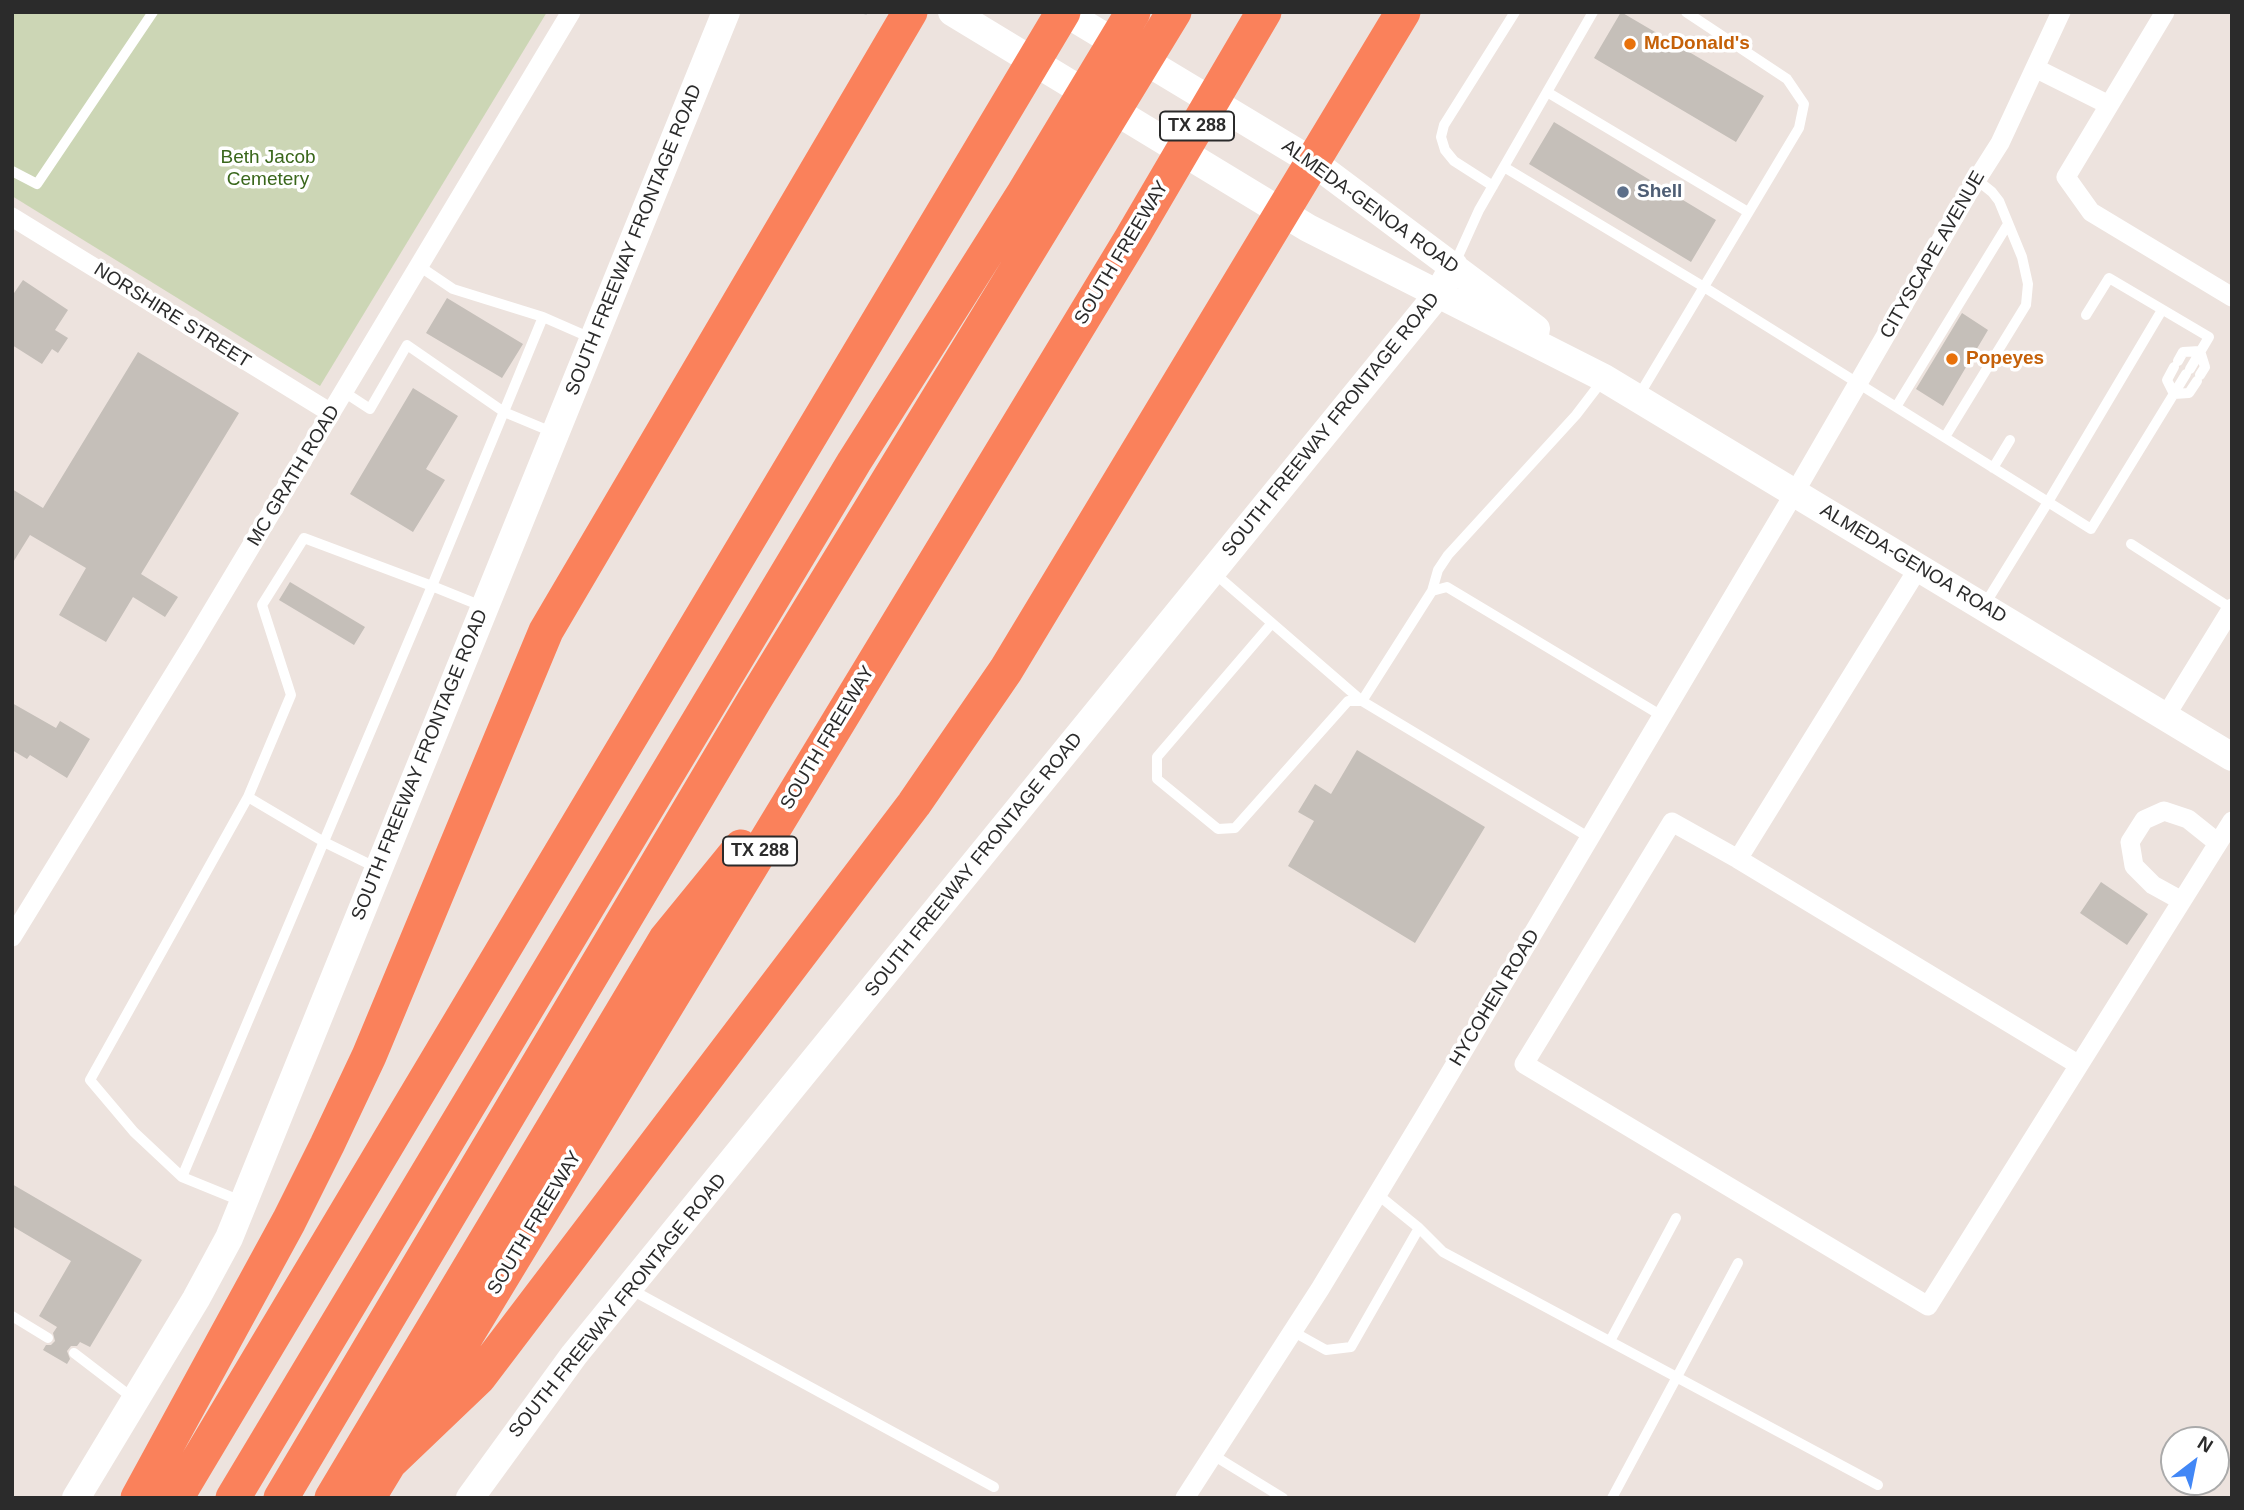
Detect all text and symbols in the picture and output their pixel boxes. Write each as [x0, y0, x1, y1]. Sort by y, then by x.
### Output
place label: McDonald's [1644, 33, 1750, 55]
marker: McDonald's [1622, 36, 1638, 52]
street label: SOUTH FREEWAY FRONTAGE ROAD [561, 81, 707, 399]
road number: TX 288 [1160, 112, 1234, 140]
street label: ALMEDA-GENOA ROAD [1277, 135, 1463, 279]
park label: Beth Jacob Cemetery [220, 147, 316, 191]
street label: CITYSCAPE AVENUE [1876, 167, 1990, 343]
street label: SOUTH FREEWAY [1070, 177, 1174, 329]
place label: Shell [1637, 181, 1682, 203]
marker: Shell [1615, 184, 1631, 200]
street label: NORSHIRE STREET [89, 259, 255, 373]
street label: SOUTH FREEWAY FRONTAGE ROAD [1217, 288, 1445, 562]
place label: Popeyes [1966, 348, 2044, 370]
marker: Popeyes [1944, 351, 1960, 367]
street label: MC GRATH ROAD [243, 402, 345, 550]
street label: ALMEDA-GENOA ROAD [1816, 499, 2010, 629]
street label: SOUTH FREEWAY FRONTAGE ROAD [347, 606, 493, 924]
street label: SOUTH FREEWAY [776, 662, 880, 814]
street label: SOUTH FREEWAY FRONTAGE ROAD [860, 728, 1088, 1002]
road number: TX 288 [723, 836, 797, 866]
street label: HYCOHEN ROAD [1445, 926, 1545, 1070]
street label: SOUTH FREEWAY [483, 1147, 587, 1299]
street label: SOUTH FREEWAY FRONTAGE ROAD [504, 1169, 732, 1443]
north arrow [2160, 1426, 2230, 1496]
text: N [2194, 1432, 2217, 1457]

